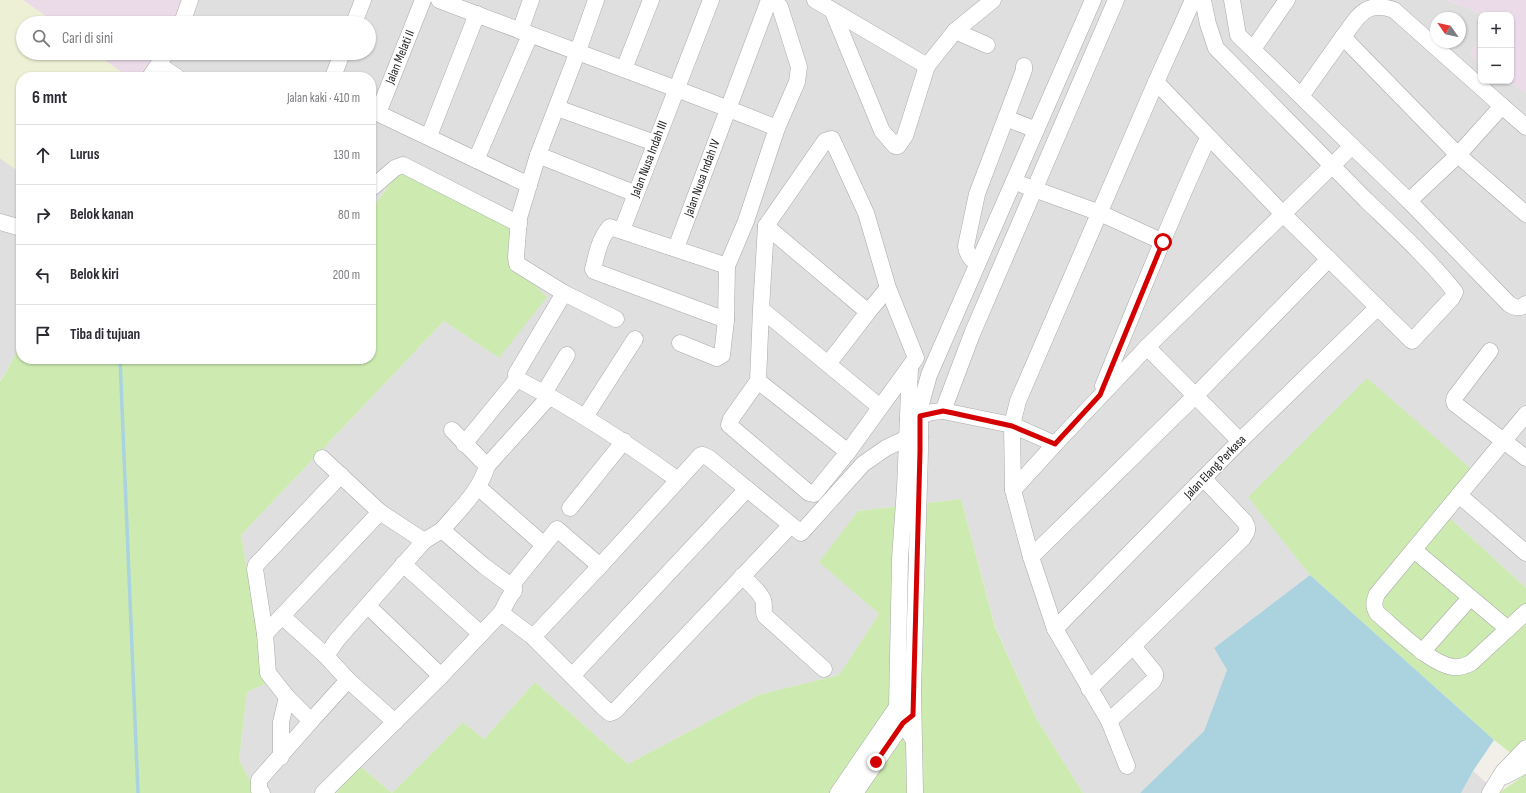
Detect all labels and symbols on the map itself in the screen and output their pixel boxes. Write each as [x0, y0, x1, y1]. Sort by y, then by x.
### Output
north arrow [1430, 12, 1466, 48]
street label: Jalan Melati II [382, 28, 418, 87]
street label: Jalan Nusa Indah III [627, 119, 671, 200]
street label: Jalan Nusa Indah IV [680, 137, 723, 220]
route start [1154, 233, 1172, 251]
street label: Jalan Elang Perkasa [1180, 432, 1249, 503]
route end [867, 753, 885, 771]

